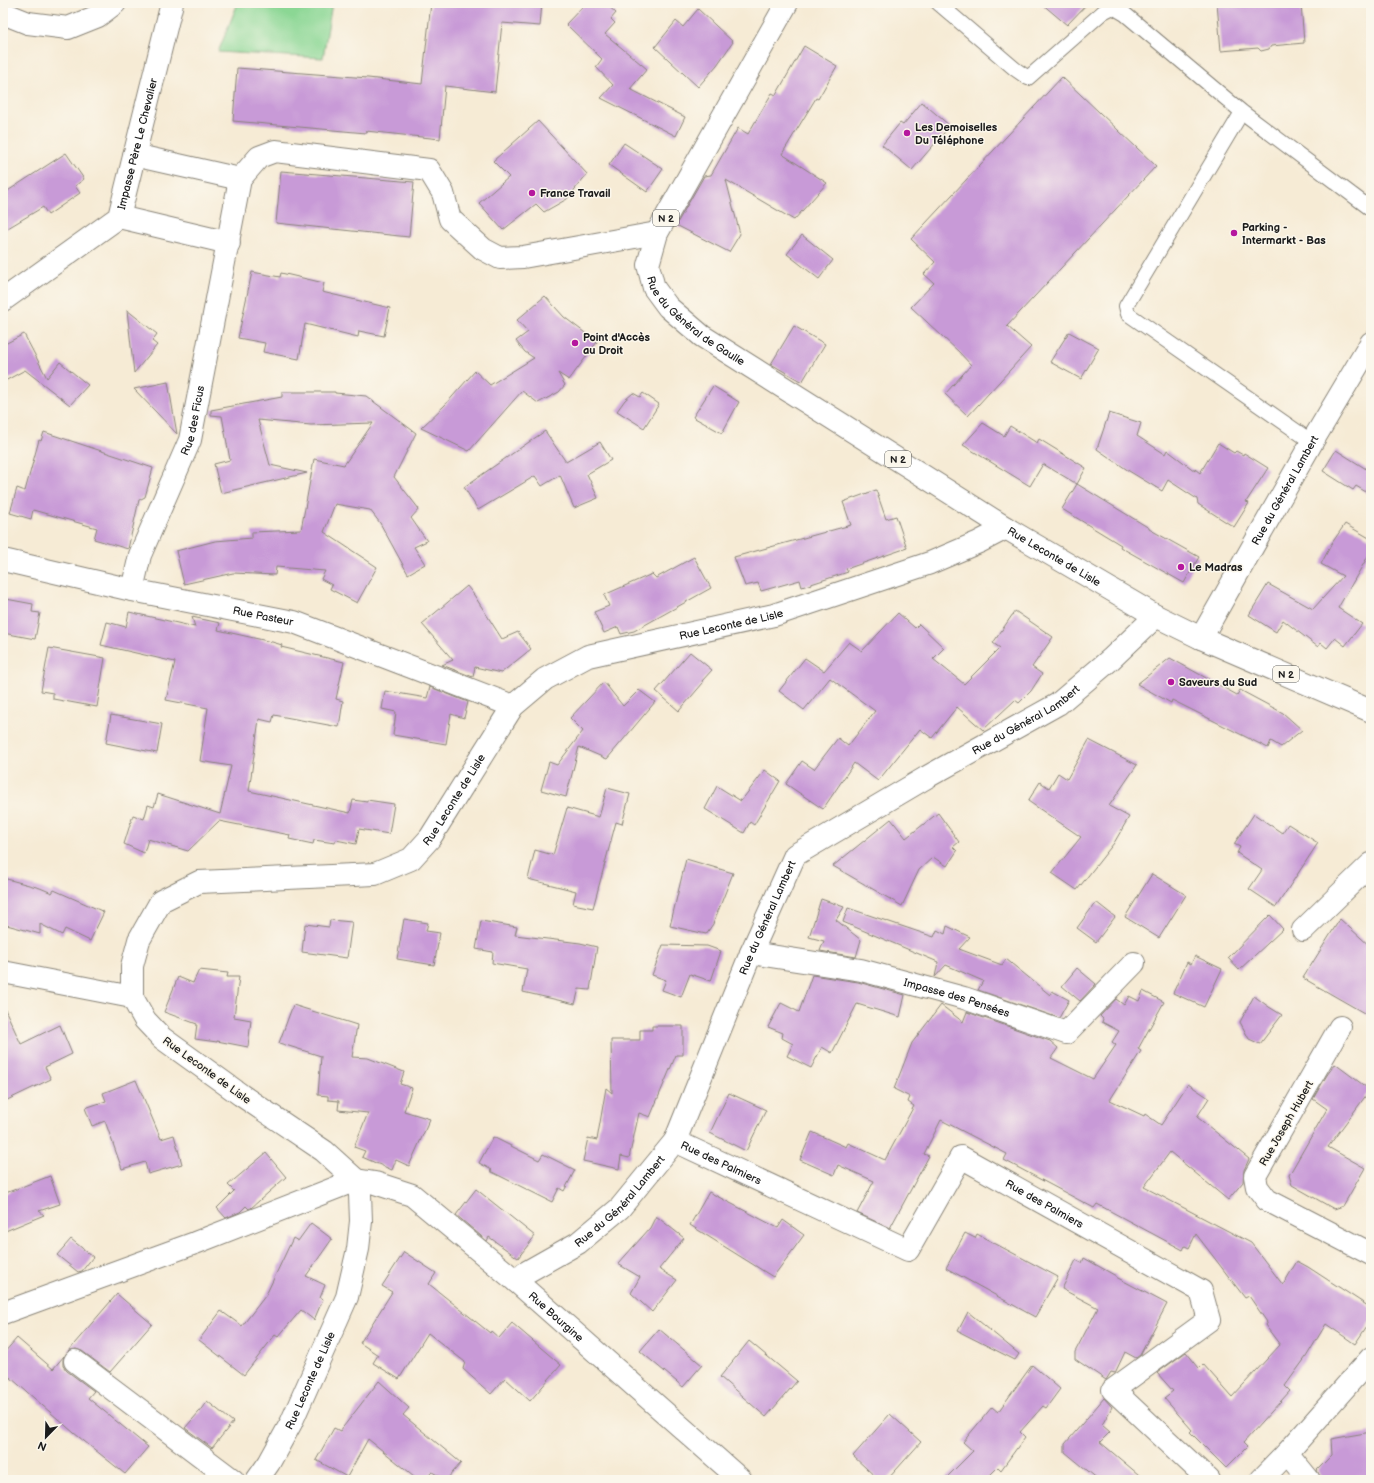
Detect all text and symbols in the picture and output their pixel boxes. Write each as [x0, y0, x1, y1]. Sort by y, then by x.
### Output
street label: Impasse Père Le Chevalier [115, 76, 160, 211]
place label: Les Demoiselles Du Téléphone [915, 121, 998, 147]
marker: Les Demoiselles Du Téléphone [902, 128, 912, 138]
place label: France Travail [540, 187, 611, 200]
marker: France Travail [527, 188, 537, 198]
road number: N 2 [653, 210, 679, 226]
place label: Parking - Intermarkt - Bas [1242, 221, 1326, 247]
marker: Parking - Intermarkt - Bas [1229, 228, 1239, 238]
street label: Rue du Général de Gaulle [644, 275, 747, 369]
place label: Point d'Accès au Droit [583, 331, 651, 357]
marker: Point d'Accès au Droit [570, 338, 580, 348]
street label: Rue des Ficus [178, 384, 207, 457]
street label: Rue du Général Lambert [1249, 433, 1322, 547]
road number: N 2 [885, 451, 911, 467]
street label: Rue Leconte de Lisle [1005, 524, 1103, 589]
place label: Le Madras [1189, 561, 1243, 574]
marker: Le Madras [1176, 562, 1186, 572]
street label: Rue Pasteur [232, 604, 295, 629]
street label: Rue Leconte de Lisle [678, 606, 785, 643]
road number: N 2 [1273, 666, 1299, 682]
place label: Saveurs du Sud [1179, 676, 1257, 689]
marker: Saveurs du Sud [1166, 677, 1176, 687]
street label: Rue du Général Lambert [970, 682, 1083, 758]
street label: Rue Leconte de Lisle [420, 751, 488, 849]
street label: Rue du Général Lambert [737, 858, 799, 977]
street label: Impasse des Pensées [902, 976, 1012, 1020]
street label: Rue Leconte de Lisle [160, 1034, 254, 1107]
street label: Rue Joseph Hubert [1257, 1078, 1316, 1168]
street label: Rue des Palmiers [679, 1139, 764, 1188]
street label: Rue du Général Lambert [572, 1153, 668, 1250]
street label: Rue des Palmiers [1003, 1177, 1086, 1231]
street label: Rue Bourgine [526, 1289, 586, 1345]
street label: Rue Leconte de Lisle [283, 1329, 338, 1432]
north arrow [26, 1417, 66, 1457]
text: N [36, 1438, 49, 1453]

